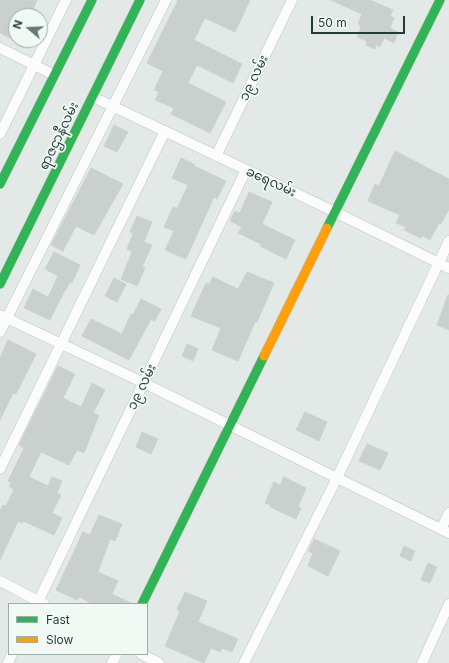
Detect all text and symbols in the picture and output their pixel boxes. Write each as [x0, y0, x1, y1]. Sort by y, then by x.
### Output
north arrow [8, 8, 48, 48]
scale bar [313, 8, 407, 34]
text: 50 m [318, 15, 347, 30]
text: N [10, 18, 26, 31]
street label: ၁၉ လမ်း [236, 53, 272, 103]
street label: ရာဇဌာနီလမ်း [36, 100, 82, 172]
street label: ခရေလမ်း [243, 164, 299, 200]
street label: ၁၉ လမ်း [124, 362, 160, 412]
legend [8, 603, 148, 655]
text: Fast [46, 612, 70, 627]
text: Slow [46, 632, 73, 647]

